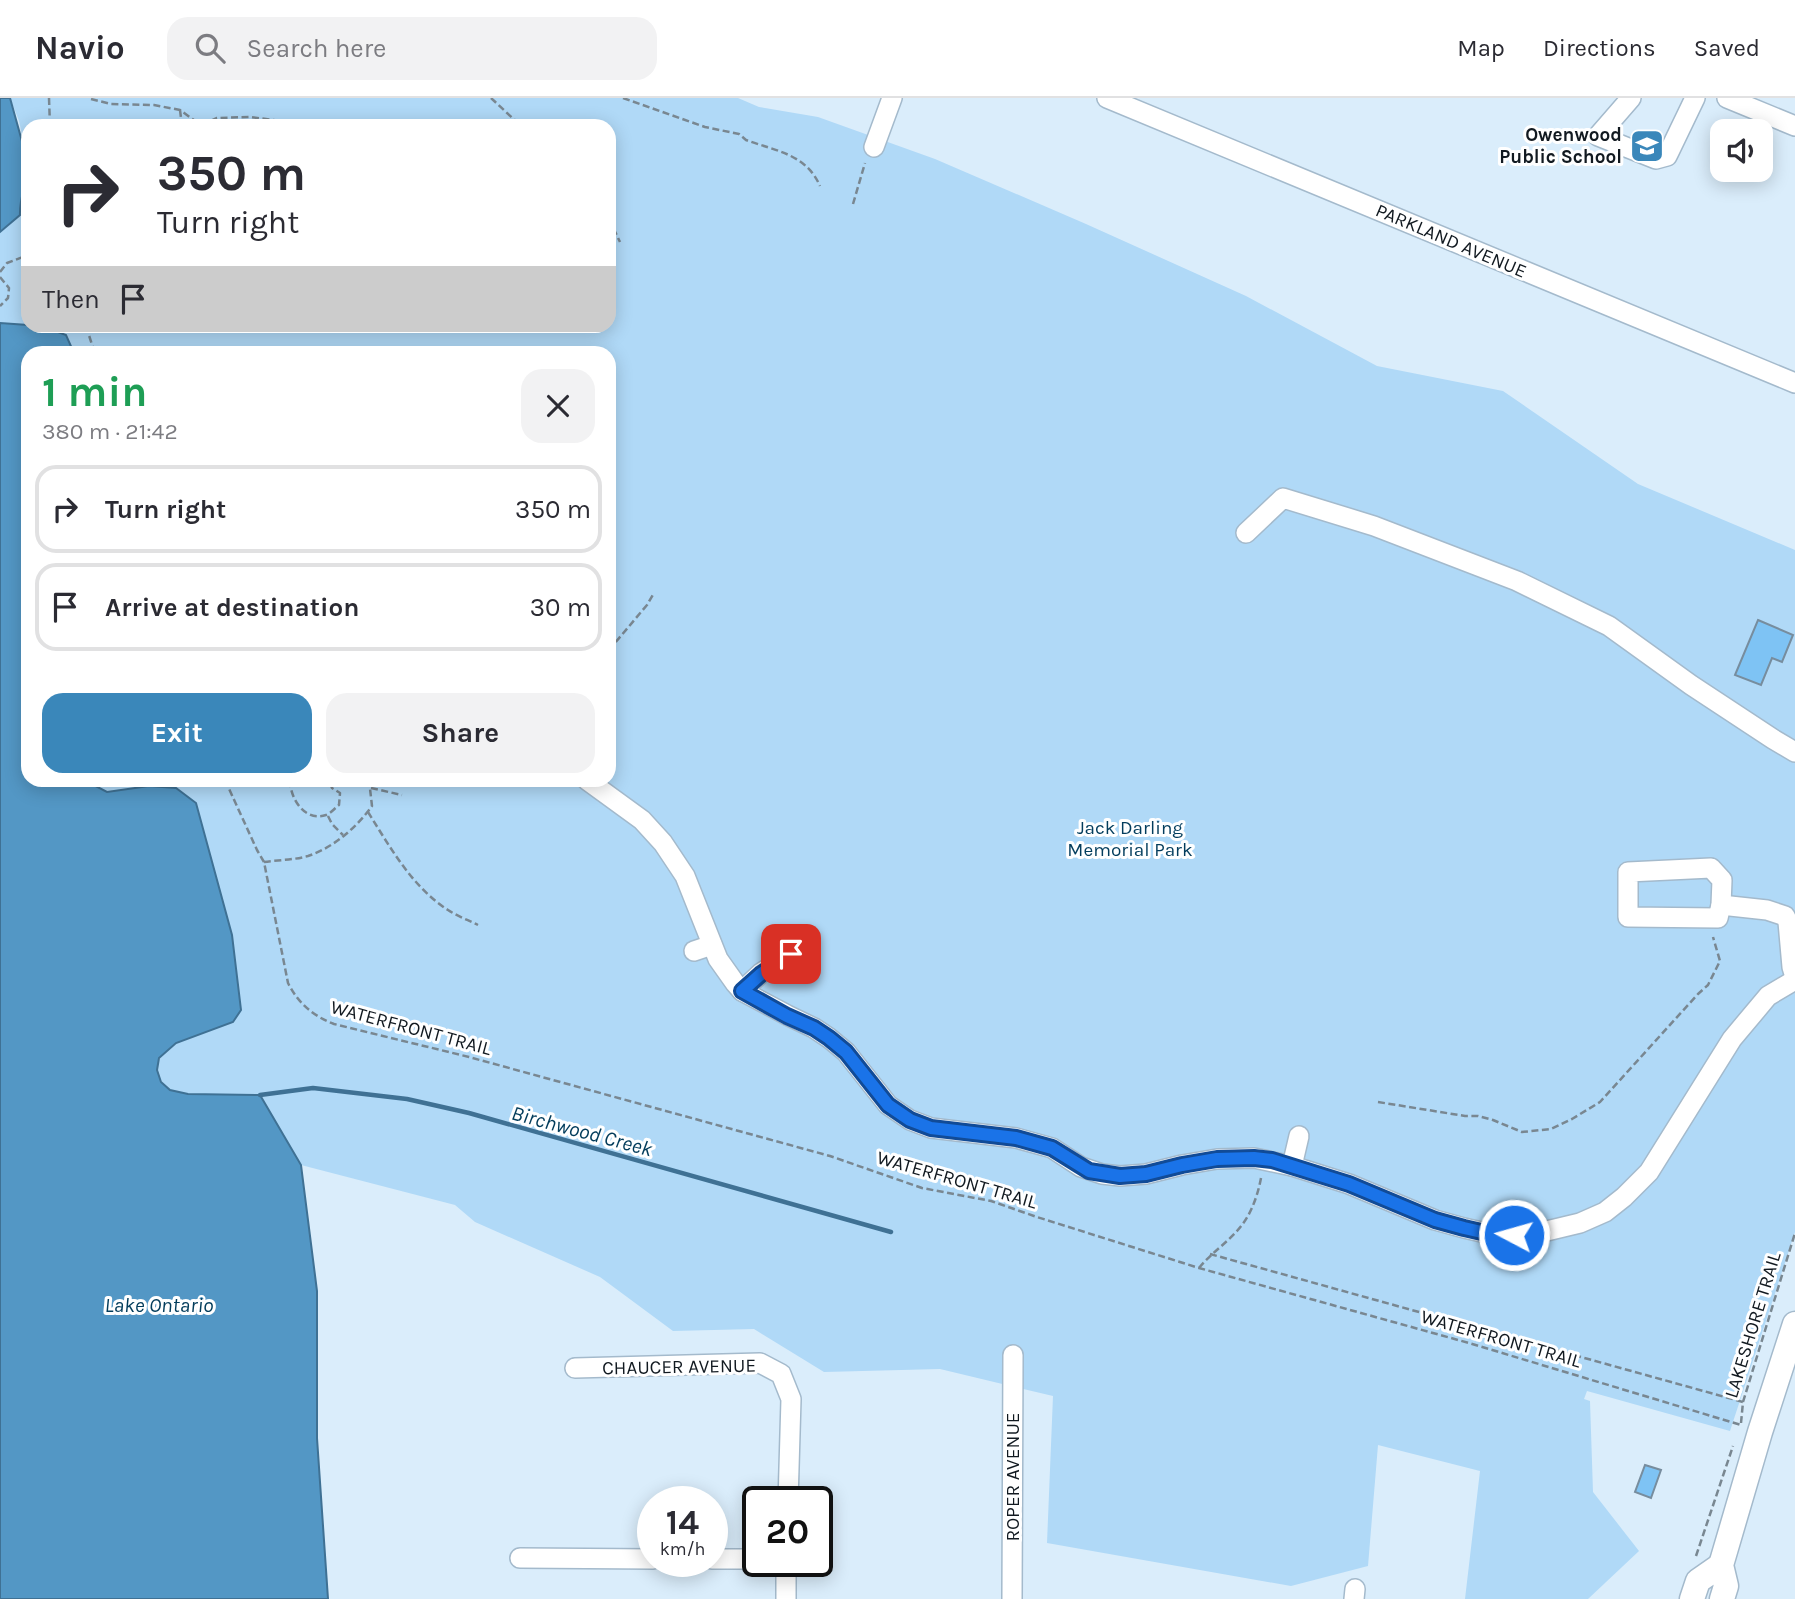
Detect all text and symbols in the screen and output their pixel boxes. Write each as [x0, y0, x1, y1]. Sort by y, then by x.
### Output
search box [167, 17, 657, 80]
text: Navio [35, 29, 125, 67]
icon: search [191, 29, 229, 67]
text: Search here [247, 33, 386, 64]
text: Map [1457, 34, 1505, 62]
text: Directions [1543, 34, 1656, 62]
text: Saved [1694, 34, 1760, 62]
map controls [1710, 119, 1773, 182]
button: sound [1710, 119, 1773, 182]
place label: Owenwood Public School [1499, 124, 1622, 168]
school or university icon: Owenwood Public School [1628, 127, 1666, 165]
text: 350 m [157, 145, 306, 202]
icon: right [42, 147, 133, 238]
street label: PARKLAND AVENUE [1372, 199, 1530, 283]
text: Turn right [157, 204, 299, 241]
icon: arrive [114, 280, 152, 318]
text: Then [42, 284, 100, 315]
text: 1 min [42, 367, 147, 417]
button: close [521, 369, 595, 443]
text: 380 m · 21:42 [42, 418, 178, 445]
icon: right [46, 490, 84, 528]
text: Turn right [105, 494, 226, 525]
text: 350 m [515, 494, 591, 525]
icon: arrive [46, 588, 84, 626]
text: Arrive at destination [105, 592, 359, 623]
text: 30 m [530, 592, 591, 623]
button: Exit [42, 693, 312, 773]
button: Share [326, 693, 595, 773]
park label: Jack Darling Memorial Park [1067, 817, 1193, 861]
pin [761, 924, 821, 984]
icon: arrive [772, 935, 810, 973]
street label: WATERFRONT TRAIL [328, 996, 494, 1060]
water label: Birchwood Creek [509, 1101, 655, 1161]
street label: WATERFRONT TRAIL [874, 1147, 1040, 1213]
position arrow [1477, 1198, 1551, 1272]
street label: LAKESHORE TRAIL [1720, 1249, 1786, 1401]
water label: Lake Ontario [105, 1293, 214, 1317]
street label: WATERFRONT TRAIL [1418, 1306, 1584, 1372]
street label: CHAUCER AVENUE [602, 1355, 756, 1379]
street label: ROPER AVENUE [1002, 1412, 1024, 1542]
speed limit sign: 20 [742, 1486, 833, 1577]
text: 14 [666, 1502, 699, 1543]
text: km/h [660, 1538, 705, 1560]

